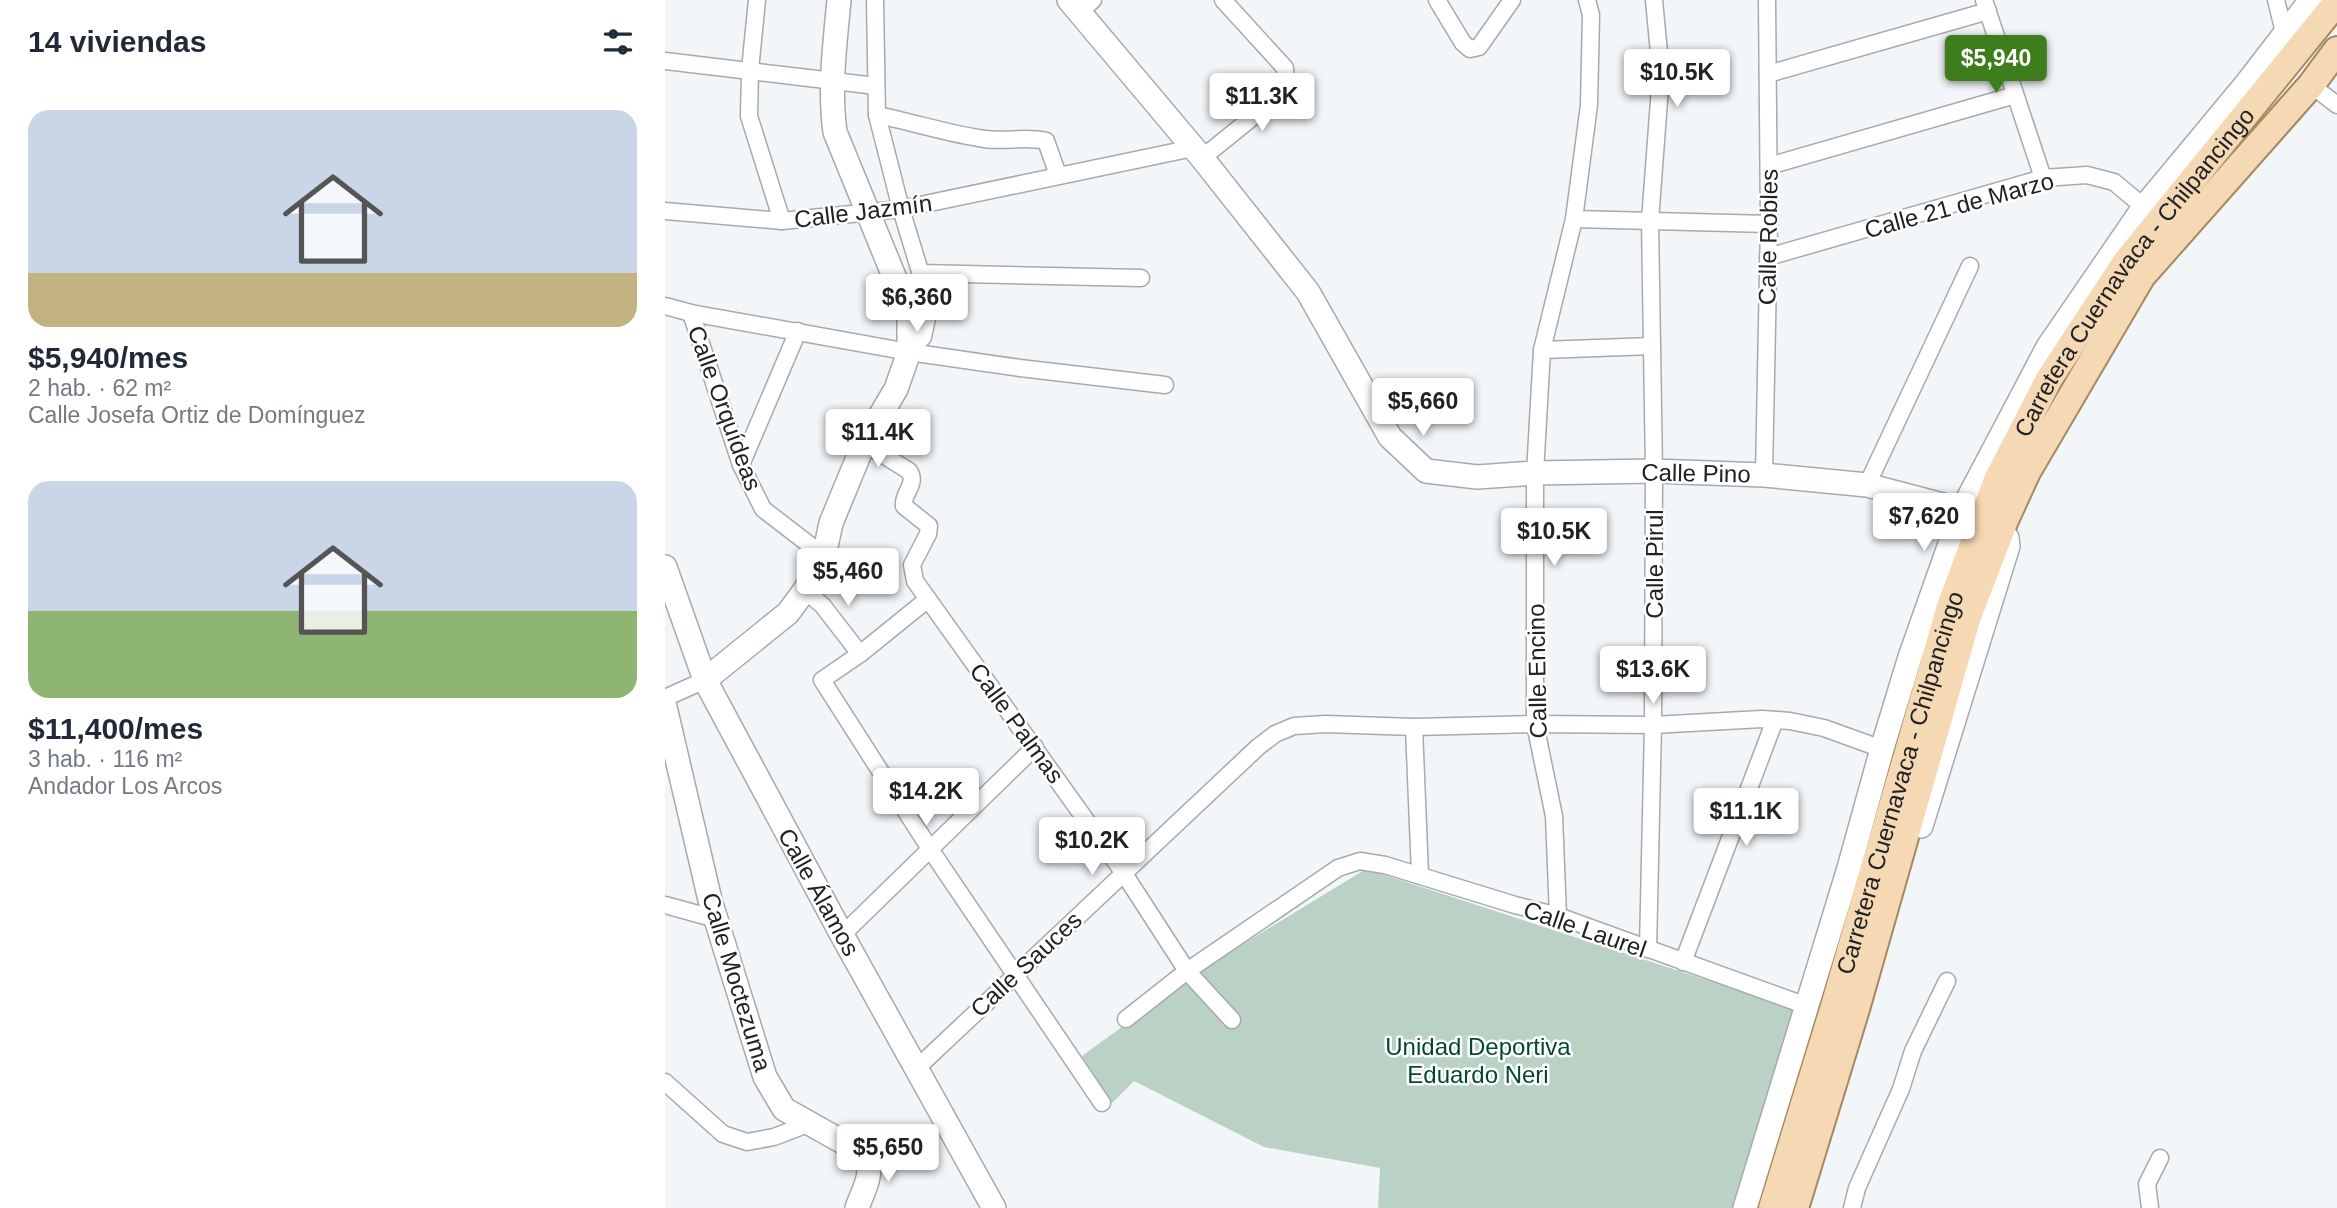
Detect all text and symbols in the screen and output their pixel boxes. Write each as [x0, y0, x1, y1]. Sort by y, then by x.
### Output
icon: filters [599, 23, 637, 61]
text: 14 viviendas [28, 25, 206, 58]
pin: $5,940 [1939, 36, 2053, 95]
text: $5,940 [1961, 45, 2031, 71]
pin: $10.5K [1620, 50, 1734, 109]
text: $10.5K [1640, 59, 1714, 85]
pin: $11.3K [1205, 74, 1319, 133]
text: $11.3K [1226, 83, 1298, 109]
street label: Carretera Cuernavaca - Chilpancingo [2008, 102, 2259, 441]
icon: home [270, 156, 396, 282]
street label: Calle 21 de Marzo [1861, 167, 2057, 243]
street label: Calle Robles [1753, 169, 1783, 305]
street label: Calle Jazmín [793, 189, 933, 233]
pin: $6,360 [860, 274, 974, 334]
text: $6,360 [882, 284, 952, 310]
street label: Calle Orquídeas [683, 322, 767, 494]
text: $5,940/mes [28, 341, 188, 374]
text: 2 hab. · 62 m² [28, 375, 171, 401]
pin: $5,660 [1366, 378, 1480, 438]
text: $5,660 [1388, 388, 1458, 414]
text: Calle Josefa Ortiz de Domínguez [28, 402, 366, 428]
pin: $11.4K [821, 410, 935, 469]
text: $11.4K [842, 419, 914, 445]
street label: Calle Pino [1641, 459, 1751, 487]
pin: $7,620 [1867, 494, 1981, 553]
text: $7,620 [1889, 503, 1959, 529]
pin: $10.5K [1497, 508, 1611, 568]
street label: Calle Pirul [1641, 509, 1668, 619]
text: $10.5K [1517, 518, 1591, 544]
icon: home [270, 527, 396, 653]
pin: $5,460 [791, 548, 905, 608]
text: $5,460 [813, 558, 883, 584]
street label: Carretera Cuernavaca - Chilpancingo [1830, 587, 1968, 977]
street label: Calle Encino [1522, 603, 1552, 739]
pin: $13.6K [1596, 646, 1710, 706]
text: $13.6K [1616, 656, 1690, 682]
street label: Calle Palmas [965, 658, 1069, 788]
text: $11,400/mes [28, 712, 203, 745]
text: 3 hab. · 116 m² [28, 746, 182, 772]
pin: $14.2K [869, 768, 983, 828]
text: Andador Los Arcos [28, 773, 222, 799]
text: $14.2K [889, 778, 963, 804]
pin: $11.1K [1689, 788, 1803, 848]
text: $11.1K [1710, 798, 1782, 824]
pin: $10.2K [1035, 818, 1149, 877]
street label: Calle Álamos [773, 824, 865, 960]
text: $10.2K [1055, 827, 1129, 853]
street label: Calle Moctezuma [697, 889, 777, 1075]
street label: Calle Laurel [1520, 895, 1650, 963]
street label: Calle Sauces [965, 906, 1087, 1022]
park label: Unidad Deportiva Eduardo Neri [1385, 1033, 1571, 1088]
pin: $5,650 [831, 1124, 945, 1184]
text: $5,650 [853, 1134, 923, 1160]

